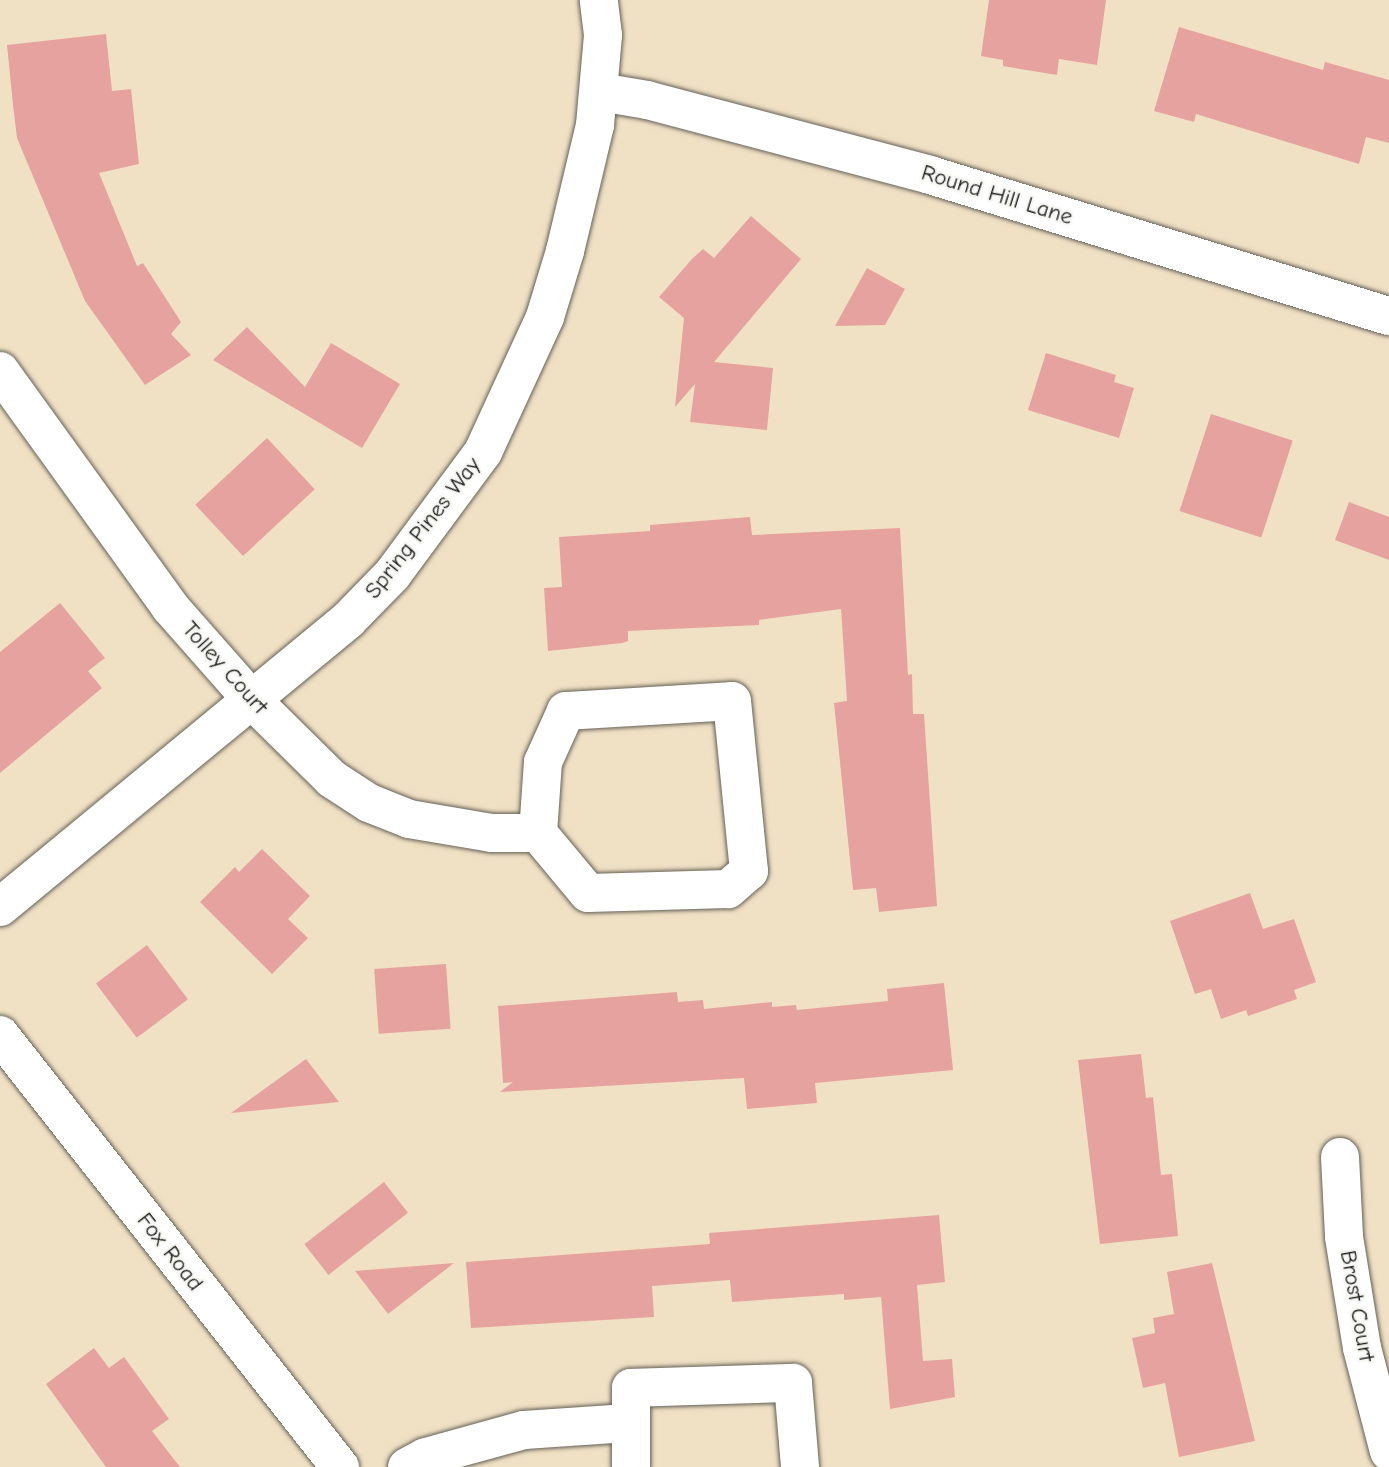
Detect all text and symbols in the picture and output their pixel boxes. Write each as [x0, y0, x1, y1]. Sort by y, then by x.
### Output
street label: Round Hill Lane [918, 159, 1076, 231]
street label: Spring Pines Way [359, 452, 487, 604]
street label: Tolley Court [176, 616, 274, 720]
street label: Fox Road [131, 1207, 209, 1297]
street label: Brost Court [1334, 1248, 1380, 1364]

